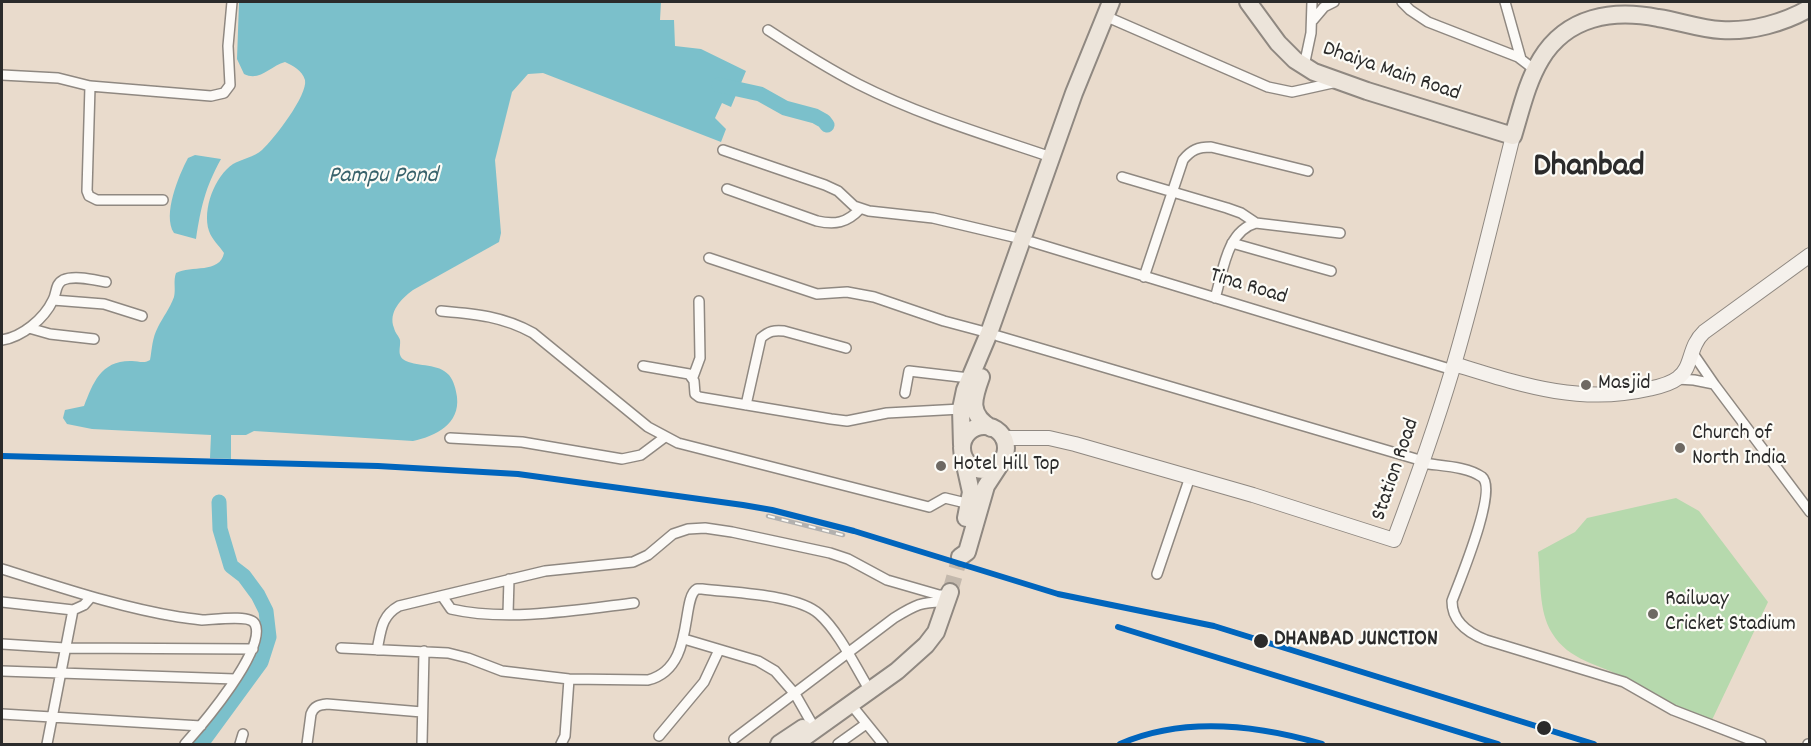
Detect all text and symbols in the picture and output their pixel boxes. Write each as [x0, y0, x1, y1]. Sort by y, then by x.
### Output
street label: Dhaiya Main Road [1319, 37, 1463, 109]
district label: Dhanbad [1533, 149, 1645, 189]
water label: Pampu Pond [328, 164, 438, 192]
street label: Tina Road [1206, 264, 1290, 312]
place label: Masjid [1598, 372, 1651, 398]
marker: Masjid [1579, 378, 1593, 392]
street label: Station Road [1367, 415, 1427, 525]
place label: Church of North India [1692, 422, 1786, 474]
marker: Church of North India [1673, 441, 1687, 455]
place label: Hotel Hill Top [953, 453, 1060, 479]
marker: Hotel Hill Top [934, 459, 948, 473]
place label: Railway Cricket Stadium [1665, 588, 1796, 640]
marker: Railway Cricket Stadium [1646, 607, 1660, 621]
place label: DHANBAD JUNCTION [1274, 628, 1438, 654]
marker: DHANBAD JUNCTION [1252, 632, 1270, 650]
unlabelled marker [1535, 719, 1553, 737]

